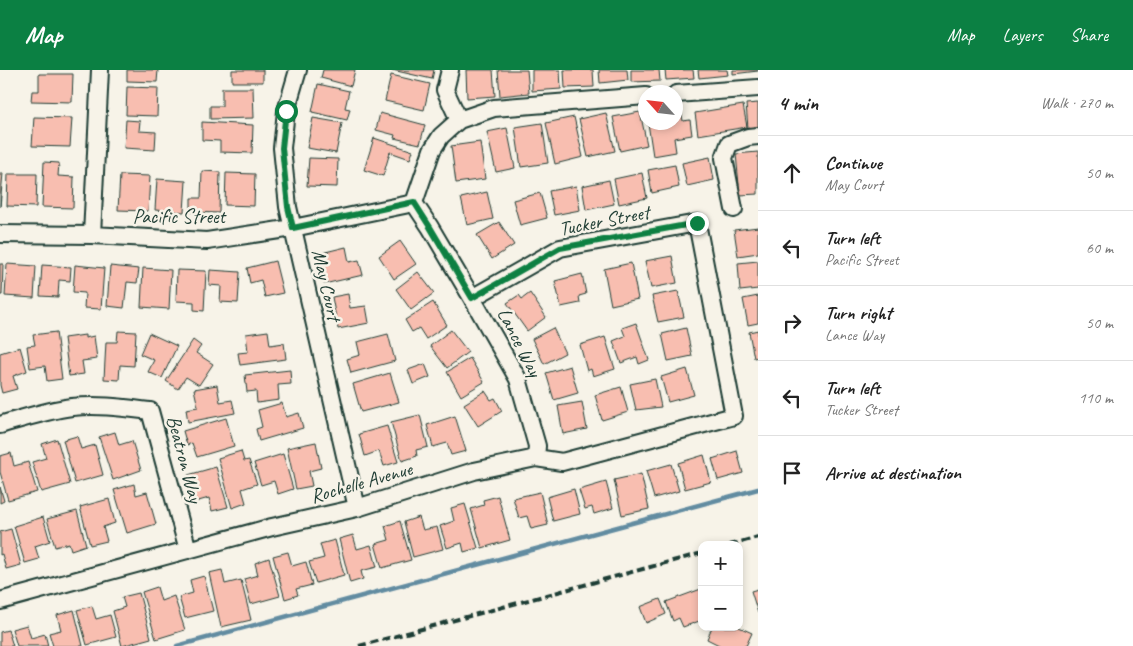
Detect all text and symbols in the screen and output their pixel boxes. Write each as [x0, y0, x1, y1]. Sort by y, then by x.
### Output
text: Map [25, 20, 62, 50]
text: Map [947, 24, 975, 46]
text: Layers [1003, 24, 1042, 46]
text: Share [1070, 24, 1108, 46]
north arrow [638, 85, 683, 130]
text: 4 min [778, 90, 818, 116]
text: Walk · 270 m [1041, 93, 1113, 113]
route start [275, 100, 298, 123]
text: Continue [825, 151, 882, 175]
icon: ahead [778, 159, 806, 187]
text: 50 m [1086, 163, 1113, 183]
text: May Court [825, 175, 883, 195]
street label: Tucker Street [557, 199, 655, 241]
street label: Pacific Street [133, 204, 228, 229]
route end [686, 212, 709, 235]
text: Turn left [825, 226, 880, 250]
icon: left [778, 234, 806, 262]
text: 60 m [1086, 238, 1113, 258]
street label: May Court [306, 247, 348, 326]
text: Pacific Street [825, 250, 899, 270]
text: Turn right [825, 301, 892, 325]
street label: Lance Way [492, 304, 548, 383]
icon: right [778, 309, 806, 337]
text: 50 m [1086, 313, 1113, 333]
text: Lance Way [825, 325, 884, 345]
text: Turn left [825, 376, 880, 400]
icon: left [778, 384, 806, 412]
text: 110 m [1079, 388, 1113, 408]
text: Tucker Street [825, 400, 898, 420]
street label: Beatron Way [161, 413, 209, 508]
street label: Rochelle Avenue [307, 456, 416, 509]
icon: arrive [778, 459, 806, 487]
text: Arrive at destination [825, 461, 961, 485]
map controls [698, 541, 743, 631]
button: + [698, 541, 743, 586]
button: − [698, 586, 743, 631]

